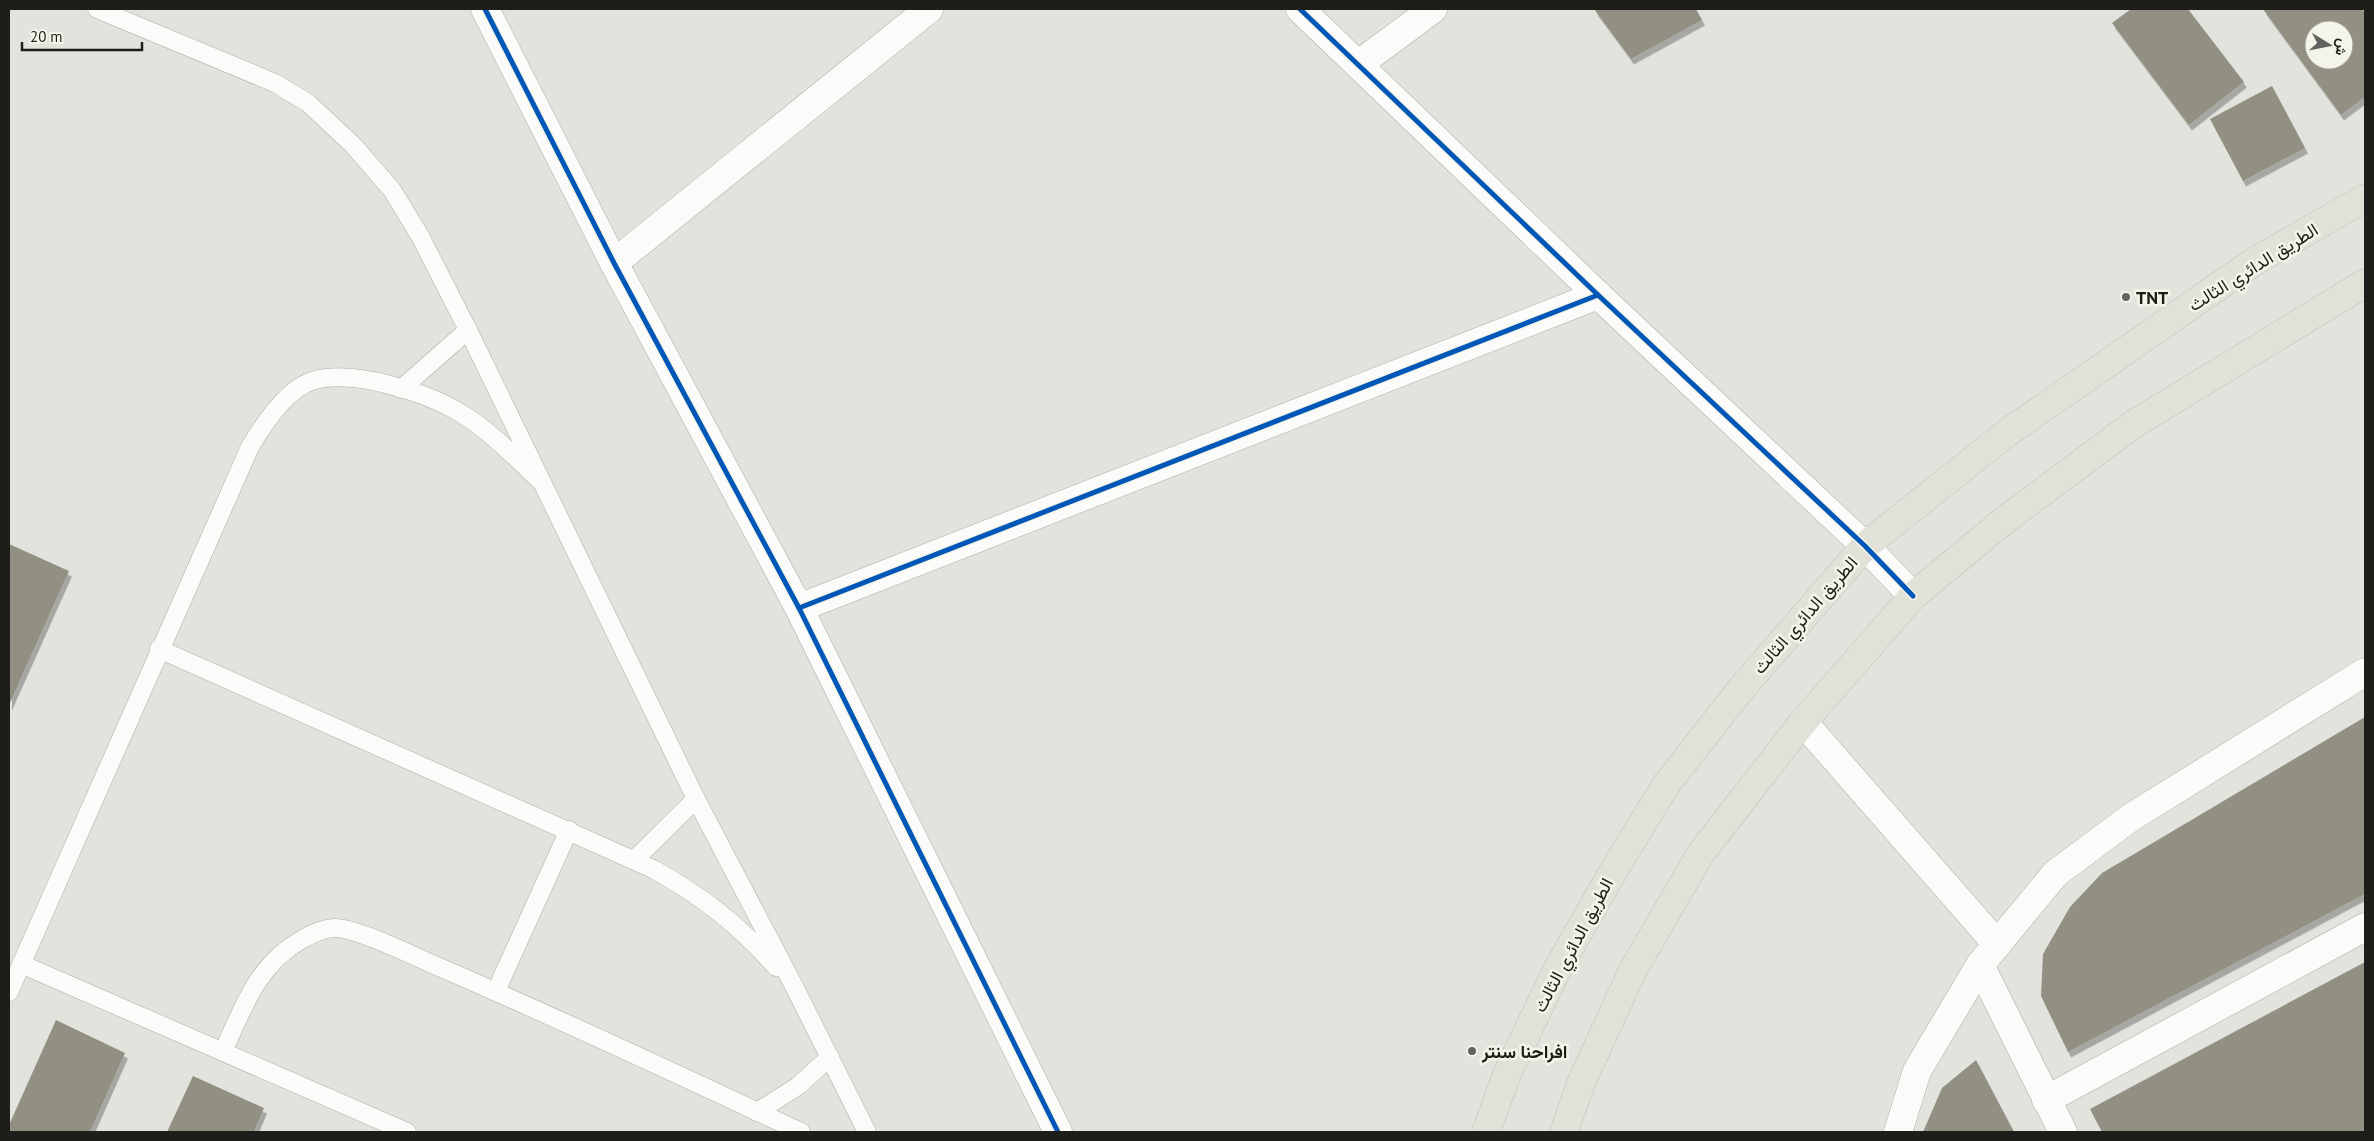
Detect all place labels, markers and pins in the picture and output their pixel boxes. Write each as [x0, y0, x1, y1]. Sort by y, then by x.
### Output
place label: TNT [2136, 286, 2169, 309]
marker: TNT [2120, 291, 2132, 303]
place label: افراحنا سنتر [1481, 1040, 1567, 1063]
marker: افراحنا سنتر [1466, 1045, 1478, 1057]

